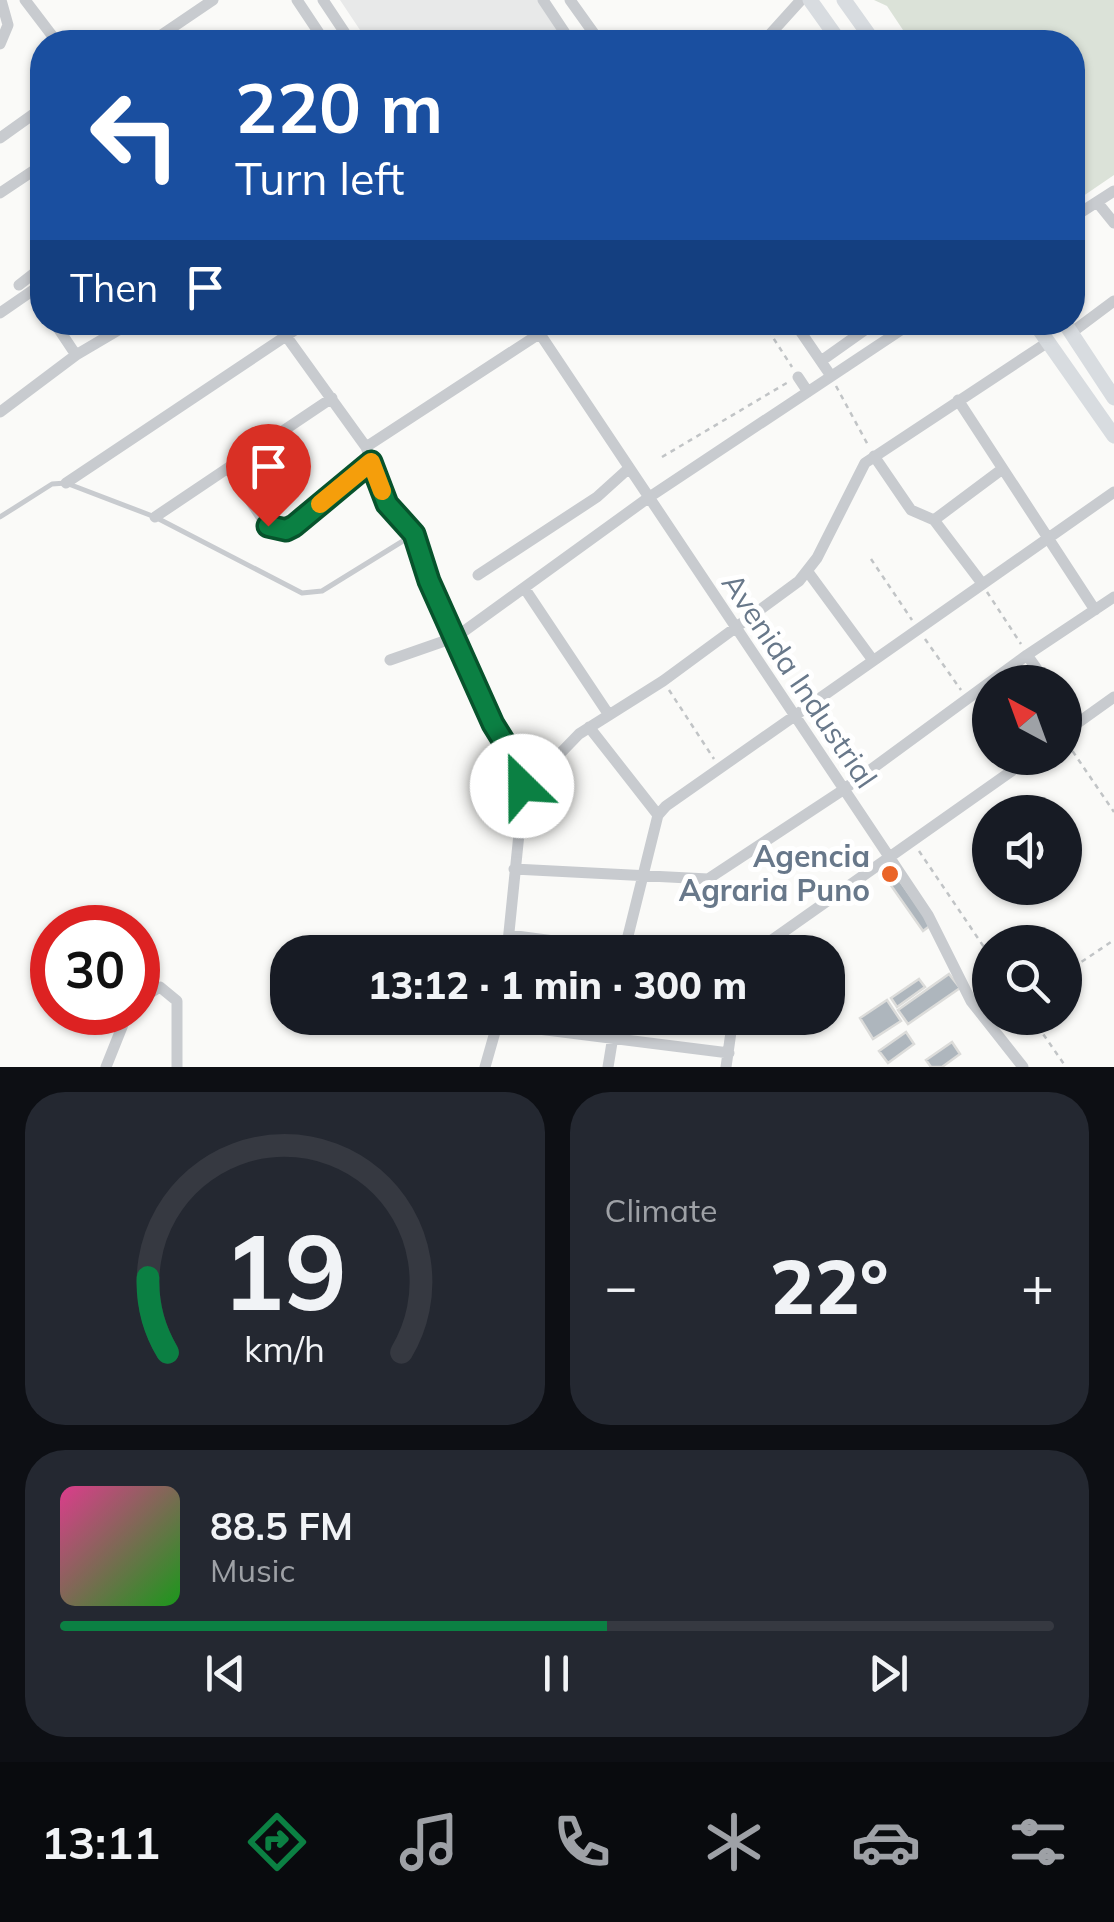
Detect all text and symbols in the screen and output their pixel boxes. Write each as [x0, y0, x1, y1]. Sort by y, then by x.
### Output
text: 220 m [235, 63, 443, 151]
icon: left [70, 70, 200, 200]
text: Turn left [235, 150, 404, 206]
icon: arrive [178, 260, 233, 315]
text: Then [70, 264, 158, 312]
pin [226, 424, 311, 527]
icon: arrive [241, 439, 296, 494]
street label: Avenida Industrial [714, 566, 886, 795]
north arrow [972, 665, 1082, 775]
map controls [972, 665, 1082, 1035]
position arrow [470, 734, 574, 838]
button: sound [972, 795, 1082, 905]
place label: Agencia Agraria Puno [679, 837, 870, 909]
marker: Agencia Agraria Puno [879, 863, 901, 885]
speed limit sign: 30 [30, 905, 160, 1035]
button: search [972, 925, 1082, 1035]
text: 13:12 · 1 min · 300 m [368, 961, 747, 1009]
text: Climate [605, 1190, 717, 1230]
text: 19 [222, 1205, 347, 1336]
text: 22° [770, 1239, 889, 1333]
text: − [605, 1251, 638, 1320]
text: + [1021, 1251, 1054, 1320]
text: km/h [244, 1326, 325, 1371]
text: 88.5 FM [210, 1502, 353, 1550]
text: Music [210, 1550, 295, 1590]
icon: previous [198, 1646, 253, 1701]
icon: pause [529, 1646, 584, 1701]
icon: next [861, 1646, 916, 1701]
icon: directions [242, 1807, 312, 1877]
icon: music [394, 1807, 464, 1877]
icon: phone [547, 1807, 617, 1877]
icon: climate [699, 1807, 769, 1877]
icon: car [851, 1807, 921, 1877]
icon: filters [1003, 1807, 1073, 1877]
text: 13:11 [41, 1814, 160, 1870]

